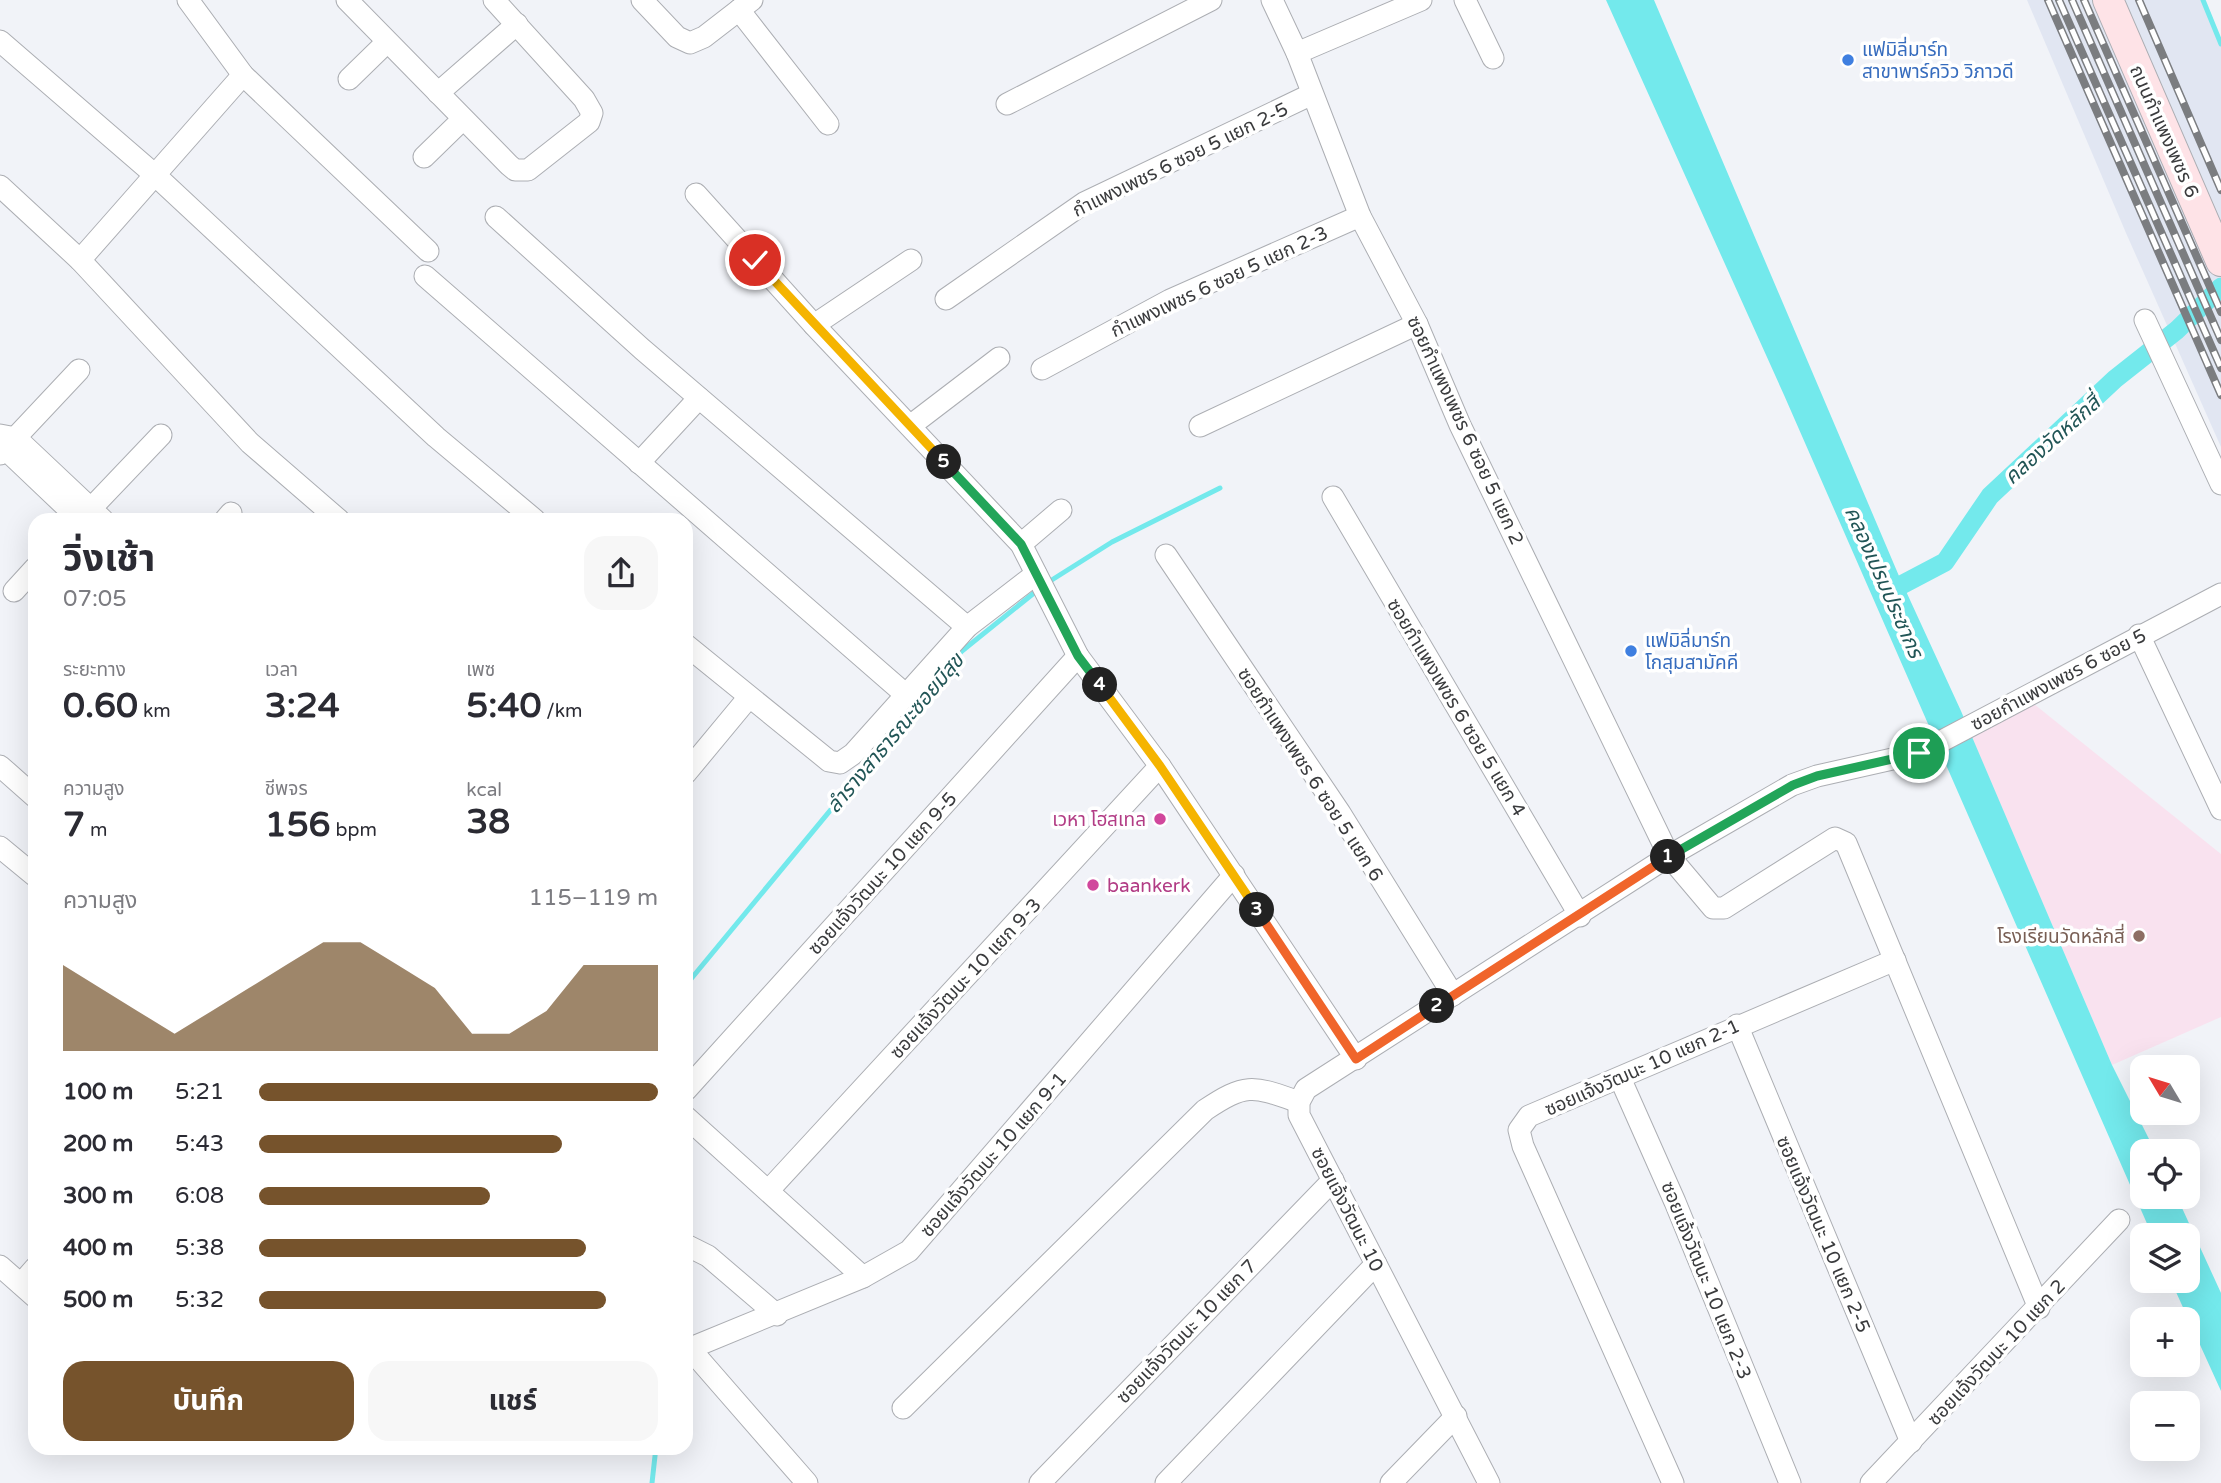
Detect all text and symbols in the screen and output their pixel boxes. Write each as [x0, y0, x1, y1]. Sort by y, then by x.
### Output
place label: แฟมิลี่มาร์ท สาขาพาร์ควิว วิภาวดี [1862, 36, 2014, 83]
marker: แฟมิลี่มาร์ท สาขาพาร์ควิว วิภาวดี [1840, 52, 1856, 68]
street label: ถนนกำแพงเพชร 6 [2125, 62, 2203, 201]
street label: กำแพงเพชร 6 ซอย 5 แยก 2-5 [1069, 98, 1292, 222]
street label: กำแพงเพชร 6 ซอย 5 แยก 2-3 [1107, 222, 1331, 342]
pin [725, 230, 785, 290]
icon: check [736, 241, 774, 279]
street label: ซอยกำแพงเพชร 6 ซอย 5 แยก 2 [1402, 312, 1528, 548]
water label: คลองวัดหลักสี่ [1997, 386, 2109, 490]
pin: 5 [926, 444, 962, 480]
text: 5 [938, 450, 949, 472]
water label: คลองเปรมประชากร [1839, 503, 1929, 663]
text: วิ่งเช้า [63, 536, 155, 582]
button: share [584, 536, 658, 610]
text: 07:05 [63, 585, 127, 613]
street label: ซอยกำแพงเพชร 6 ซอย 5 แยก 4 [1382, 595, 1530, 820]
street label: ซอยกำแพงเพชร 6 ซอย 5 [1967, 624, 2150, 735]
place label: แฟมิลี่มาร์ท โกสุมสามัคคี [1645, 627, 1738, 674]
marker: แฟมิลี่มาร์ท โกสุมสามัคคี [1623, 643, 1639, 659]
water label: ลำรางสาธารณะซอยมีสุข [821, 647, 970, 818]
text: ระยะทาง [63, 659, 126, 681]
text: เวลา [265, 659, 298, 681]
text: เพซ [466, 659, 495, 681]
street label: ซอยกำแพงเพชร 6 ซอย 5 แยก 6 [1233, 664, 1388, 885]
pin: 4 [1082, 668, 1118, 702]
text: 4 [1094, 673, 1105, 695]
text: 0.60 [63, 685, 138, 727]
text: 3:24 [265, 685, 340, 727]
text: 5:40 [466, 685, 541, 727]
text: km [138, 700, 171, 722]
text: /km [541, 700, 583, 722]
pin [1889, 723, 1949, 783]
icon: arrive [1900, 734, 1938, 772]
text: ความสูง [63, 778, 124, 800]
text: ชีพจร [265, 778, 308, 800]
text: kcal [466, 779, 502, 801]
street label: ซอยแจ้งวัฒนะ 10 แยก 9-5 [803, 787, 962, 959]
text: 38 [466, 801, 510, 843]
text: 7 [63, 804, 85, 846]
text: 156 [265, 804, 331, 846]
place label: เวหา โฮสเทล [1052, 809, 1146, 831]
marker: เวหา โฮสเทล [1152, 811, 1168, 827]
text: m [85, 819, 107, 841]
text: bpm [331, 819, 377, 841]
pin: 1 [1650, 840, 1686, 874]
text: 1 [1662, 845, 1673, 867]
place label: baankerk [1107, 875, 1191, 897]
marker: baankerk [1085, 877, 1101, 893]
text: 115–119 m [529, 884, 658, 912]
text: ความสูง [63, 887, 137, 915]
pin: 3 [1240, 892, 1274, 928]
street label: ซอยแจ้งวัฒนะ 10 แยก 9-3 [885, 893, 1046, 1063]
text: 3 [1251, 898, 1262, 920]
place label: โรงเรียนวัดหลักสี่ [1997, 923, 2125, 948]
marker: โรงเรียนวัดหลักสี่ [2131, 928, 2147, 944]
pin: 2 [1420, 988, 1454, 1024]
text: 2 [1431, 994, 1442, 1016]
street label: ซอยแจ้งวัฒนะ 10 แยก 2-1 [1541, 1014, 1743, 1121]
north arrow [2130, 1055, 2200, 1125]
map controls [2130, 1055, 2200, 1461]
street label: ซอยแจ้งวัฒนะ 10 แยก 9-1 [915, 1067, 1071, 1242]
text: 100 m [63, 1078, 133, 1106]
text: 5:21 [175, 1078, 224, 1106]
text: 200 m [63, 1130, 133, 1158]
text: 5:43 [175, 1130, 224, 1158]
street label: ซอยแจ้งวัฒนะ 10 แยก 2-5 [1772, 1133, 1875, 1336]
button: locate [2130, 1139, 2200, 1209]
street label: ซอยแจ้งวัฒนะ 10 [1306, 1143, 1389, 1275]
street label: ซอยแจ้งวัฒนะ 10 แยก 2-3 [1656, 1178, 1757, 1382]
text: 300 m [63, 1182, 133, 1210]
text: 6:08 [175, 1182, 224, 1210]
button: layers [2130, 1223, 2200, 1293]
text: 400 m [63, 1234, 133, 1262]
text: 5:38 [175, 1234, 224, 1262]
street label: ซอยแจ้งวัฒนะ 10 แยก 7 [1112, 1255, 1261, 1408]
street label: ซอยแจ้งวัฒนะ 10 แยก 2 [1923, 1274, 2070, 1430]
text: 500 m [63, 1286, 133, 1314]
text: 5:32 [175, 1286, 224, 1314]
button: + [2130, 1307, 2200, 1377]
button: บันทึก [63, 1361, 354, 1441]
button: แชร์ [368, 1361, 658, 1441]
button: − [2130, 1391, 2200, 1461]

